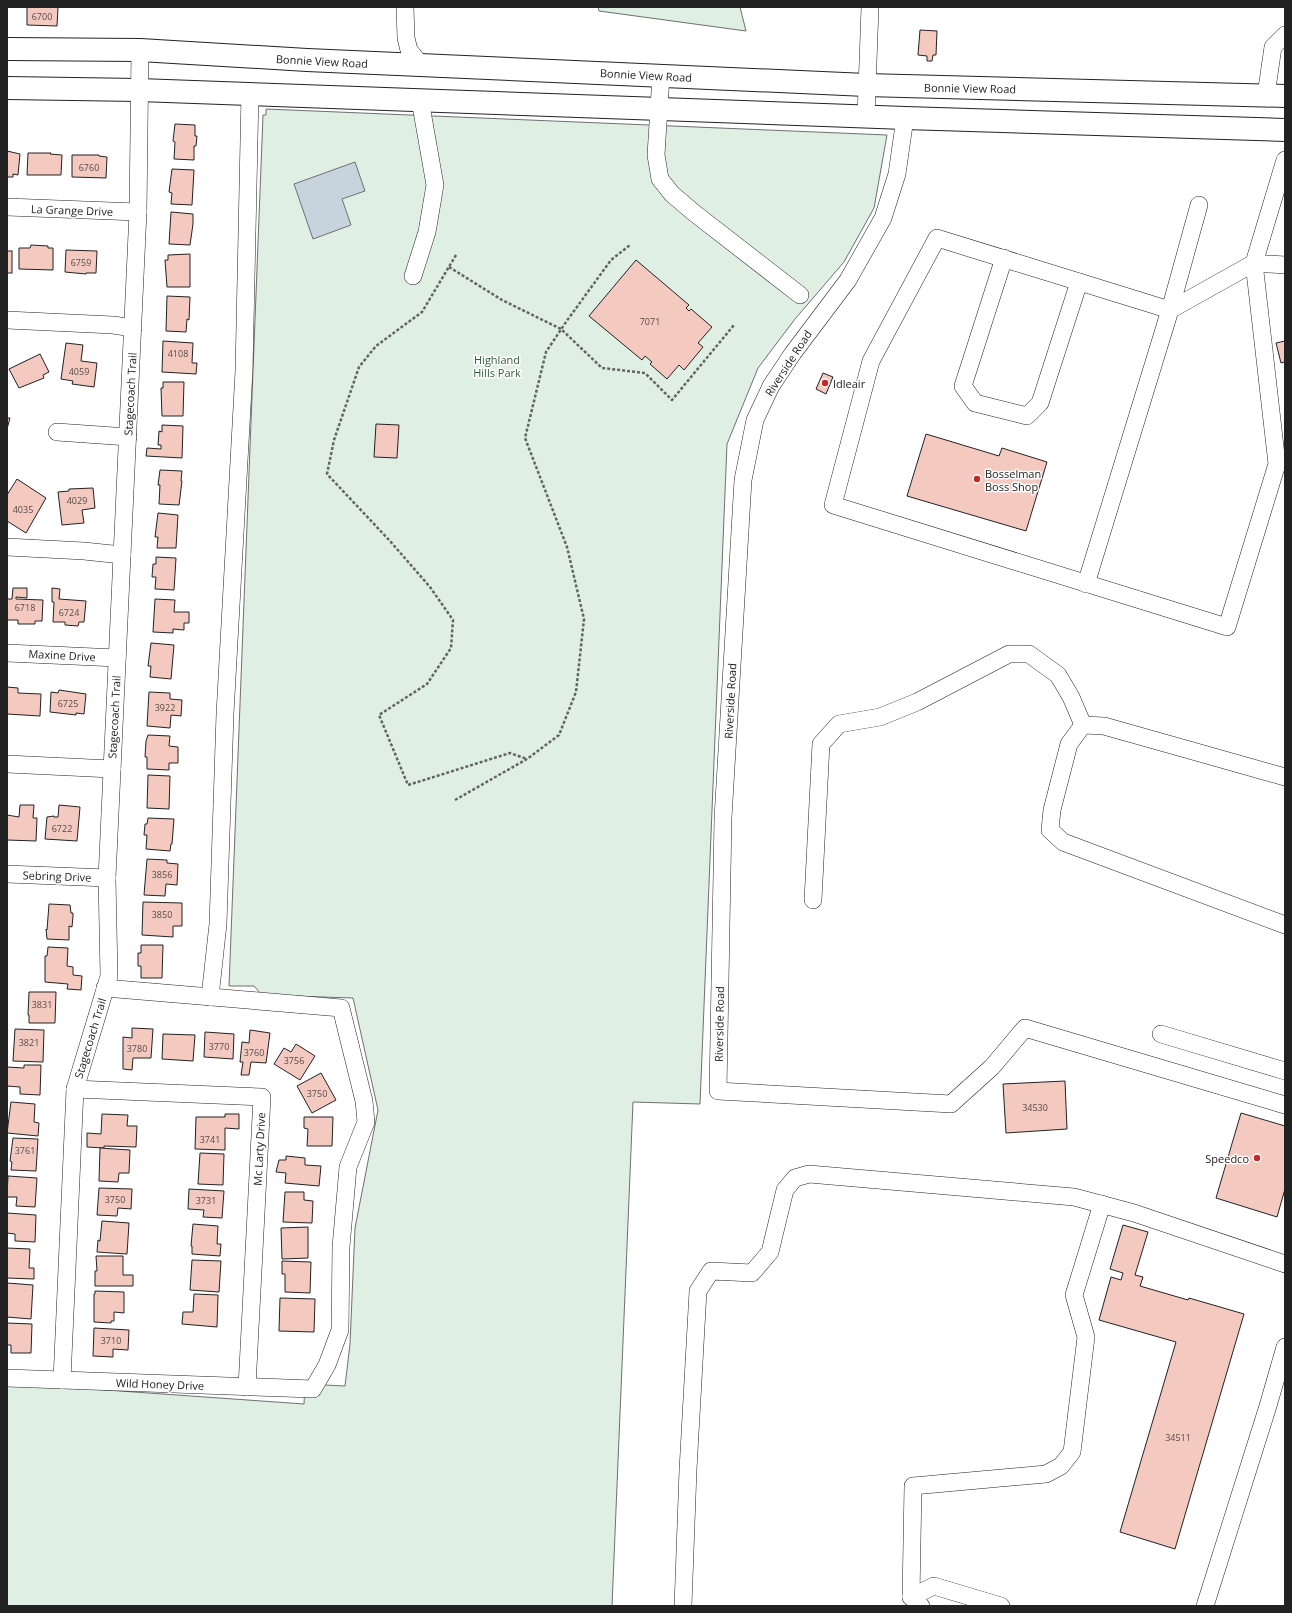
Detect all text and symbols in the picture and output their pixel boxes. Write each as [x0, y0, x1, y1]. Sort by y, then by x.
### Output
house number: 6700 [32, 10, 52, 23]
street label: Bonnie View Road [276, 51, 368, 71]
street label: Bonnie View Road [600, 65, 692, 85]
street label: Bonnie View Road [924, 80, 1016, 96]
house number: 6760 [79, 161, 99, 174]
street label: La Grange Drive [31, 201, 113, 219]
house number: 6759 [71, 256, 91, 269]
house number: 7071 [640, 315, 660, 328]
street label: Riverside Road [761, 327, 815, 399]
house number: 4108 [168, 347, 188, 360]
street label: Stagecoach Trail [120, 352, 140, 436]
park label: Highland Hills Park [473, 352, 521, 380]
house number: 4059 [69, 365, 89, 378]
place label: Idleair [833, 376, 866, 391]
marker: Idleair [820, 378, 830, 388]
place label: Bosselman Boss Shop [985, 466, 1041, 494]
marker: Bosselman Boss Shop [972, 474, 982, 484]
house number: 4029 [67, 494, 87, 507]
house number: 4035 [13, 503, 33, 516]
house number: 6718 [15, 601, 35, 614]
house number: 6724 [59, 606, 79, 619]
street label: Maxine Drive [28, 646, 96, 664]
street label: Riverside Road [721, 663, 739, 739]
street label: Stagecoach Trail [104, 675, 124, 759]
house number: 6725 [58, 697, 78, 710]
house number: 3922 [155, 701, 175, 714]
house number: 6722 [52, 822, 72, 835]
street label: Sebring Drive [22, 867, 92, 885]
house number: 3856 [152, 868, 172, 881]
house number: 3850 [152, 908, 172, 921]
street label: Riverside Road [711, 986, 727, 1062]
street label: Stagecoach Trail [71, 996, 109, 1080]
house number: 3831 [32, 998, 52, 1011]
house number: 3821 [19, 1036, 39, 1049]
house number: 3770 [209, 1040, 229, 1053]
house number: 3780 [127, 1042, 147, 1055]
house number: 3760 [244, 1046, 264, 1059]
house number: 3756 [284, 1054, 304, 1067]
house number: 3750 [307, 1087, 327, 1100]
house number: 34530 [1022, 1101, 1048, 1114]
street label: Mc Larty Drive [250, 1112, 268, 1186]
house number: 3741 [200, 1133, 220, 1146]
house number: 3761 [15, 1144, 35, 1157]
place label: Speedco [1205, 1151, 1249, 1166]
marker: Speedco [1252, 1153, 1262, 1163]
house number: 3750 [105, 1193, 125, 1206]
house number: 3731 [196, 1194, 216, 1207]
house number: 3710 [101, 1334, 121, 1347]
street label: Wild Honey Drive [116, 1375, 204, 1393]
house number: 34511 [1165, 1431, 1191, 1444]

